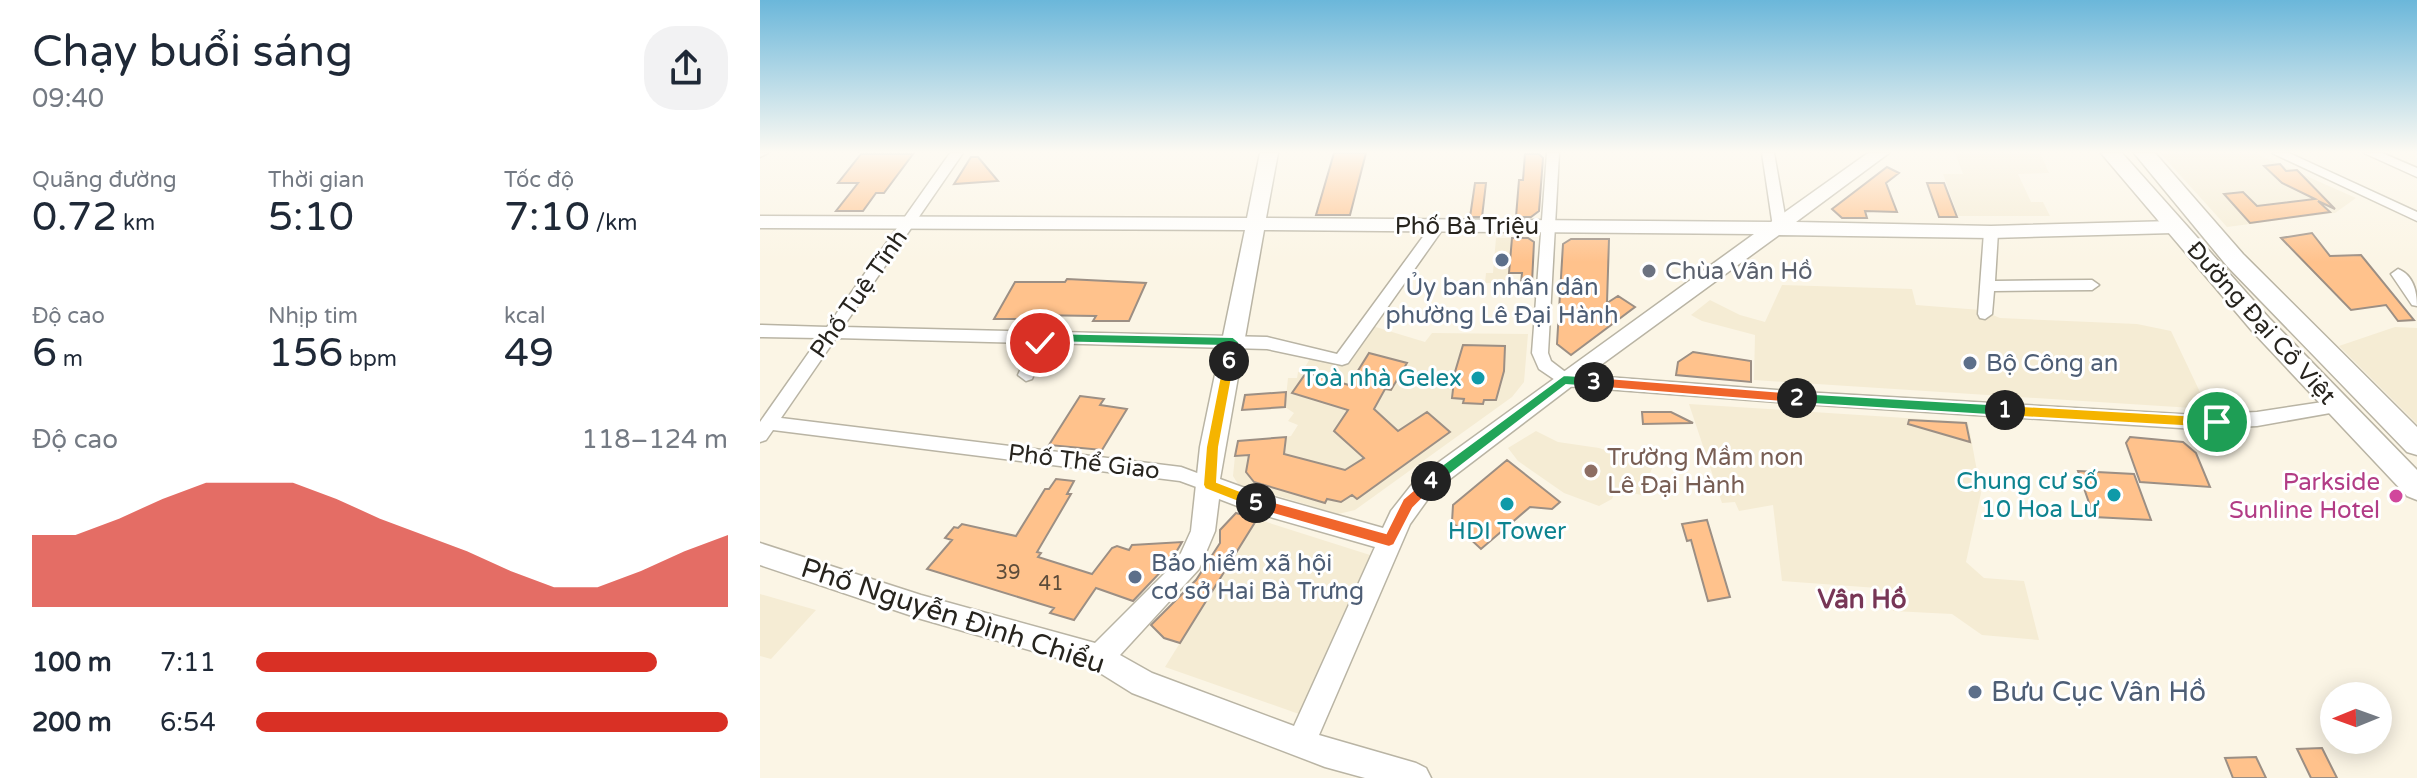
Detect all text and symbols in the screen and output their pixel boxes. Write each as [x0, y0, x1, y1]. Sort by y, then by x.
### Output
text: Chạy buổi sáng [32, 26, 353, 79]
button: share [644, 26, 728, 110]
text: 09:40 [32, 83, 104, 114]
text: Quãng đường [32, 167, 177, 193]
text: Thời gian [268, 167, 364, 193]
text: Tốc độ [504, 167, 574, 193]
text: 0.72 [32, 193, 117, 241]
text: 5:10 [268, 193, 354, 241]
text: 7:10 [504, 193, 590, 241]
text: km [117, 210, 155, 236]
text: /km [590, 210, 637, 236]
street label: Phố Bà Triệu [1395, 212, 1539, 241]
street label: Phố Tuệ Tĩnh [804, 224, 914, 364]
street label: Đường Đại Cồ Việt [2180, 236, 2342, 410]
marker: Ủy ban nhân dân phường Lê Đại Hành [1493, 251, 1511, 269]
place label: Chùa Vân Hồ [1665, 257, 1813, 286]
marker: Chùa Vân Hồ [1640, 262, 1658, 280]
place label: Ủy ban nhân dân phường Lê Đại Hành [1385, 272, 1619, 330]
text: Độ cao [32, 303, 105, 329]
text: Nhịp tim [268, 303, 358, 329]
text: kcal [504, 303, 545, 329]
pin [1006, 309, 1074, 377]
icon: check [1018, 321, 1062, 365]
text: 6 [32, 329, 57, 377]
text: 156 [268, 329, 343, 377]
text: 49 [504, 329, 554, 377]
pin: 6 [1209, 341, 1249, 381]
text: m [57, 346, 83, 372]
text: bpm [343, 346, 397, 372]
text: 6 [1222, 348, 1236, 374]
place label: Bộ Công an [1986, 349, 2118, 378]
marker: Bộ Công an [1961, 354, 1979, 372]
pin: 3 [1574, 362, 1614, 402]
place label: Toà nhà Gelex [1301, 364, 1462, 393]
marker: Toà nhà Gelex [1469, 369, 1487, 387]
text: 3 [1587, 369, 1601, 395]
pin: 2 [1777, 378, 1817, 418]
text: 2 [1790, 385, 1804, 411]
pin [2183, 388, 2251, 456]
pin: 1 [1985, 390, 2025, 430]
text: 1 [1998, 397, 2012, 423]
icon: arrive [2195, 400, 2239, 444]
text: Độ cao [32, 424, 118, 455]
text: 118–124 m [582, 424, 728, 455]
street label: Phố Thể Giao [1007, 438, 1161, 486]
place label: Trường Mầm non Lê Đại Hành [1607, 443, 1804, 500]
pin: 4 [1411, 461, 1451, 501]
marker: Trường Mầm non Lê Đại Hành [1582, 462, 1600, 480]
place label: Chung cư số 10 Hoa Lư [1956, 467, 2100, 524]
text: 4 [1424, 468, 1438, 494]
place label: Parkside Sunline Hotel [2229, 468, 2380, 525]
pin: 5 [1236, 483, 1276, 523]
marker: Chung cư số 10 Hoa Lư [2105, 486, 2123, 504]
marker: Parkside Sunline Hotel [2387, 487, 2405, 505]
text: 5 [1249, 490, 1263, 516]
marker: HDI Tower [1498, 495, 1516, 513]
place label: HDI Tower [1448, 517, 1567, 546]
place label: Bảo hiểm xã hội cơ sở Hai Bà Trưng [1151, 549, 1364, 606]
street label: Phố Nguyễn Đình Chiểu [797, 551, 1109, 681]
house number: 39 [995, 561, 1021, 585]
marker: Bảo hiểm xã hội cơ sở Hai Bà Trưng [1126, 568, 1144, 586]
house number: 41 [1038, 572, 1064, 596]
district label: Vân Hồ [1818, 584, 1907, 615]
text: 100 m [32, 647, 112, 678]
text: 7:11 [160, 647, 216, 678]
place label: Bưu Cục Vân Hồ [1991, 675, 2206, 709]
north arrow [2320, 682, 2392, 754]
map controls [2320, 682, 2392, 754]
marker: Bưu Cục Vân Hồ [1966, 683, 1984, 701]
text: 200 m [32, 707, 112, 738]
text: 6:54 [160, 707, 216, 738]

